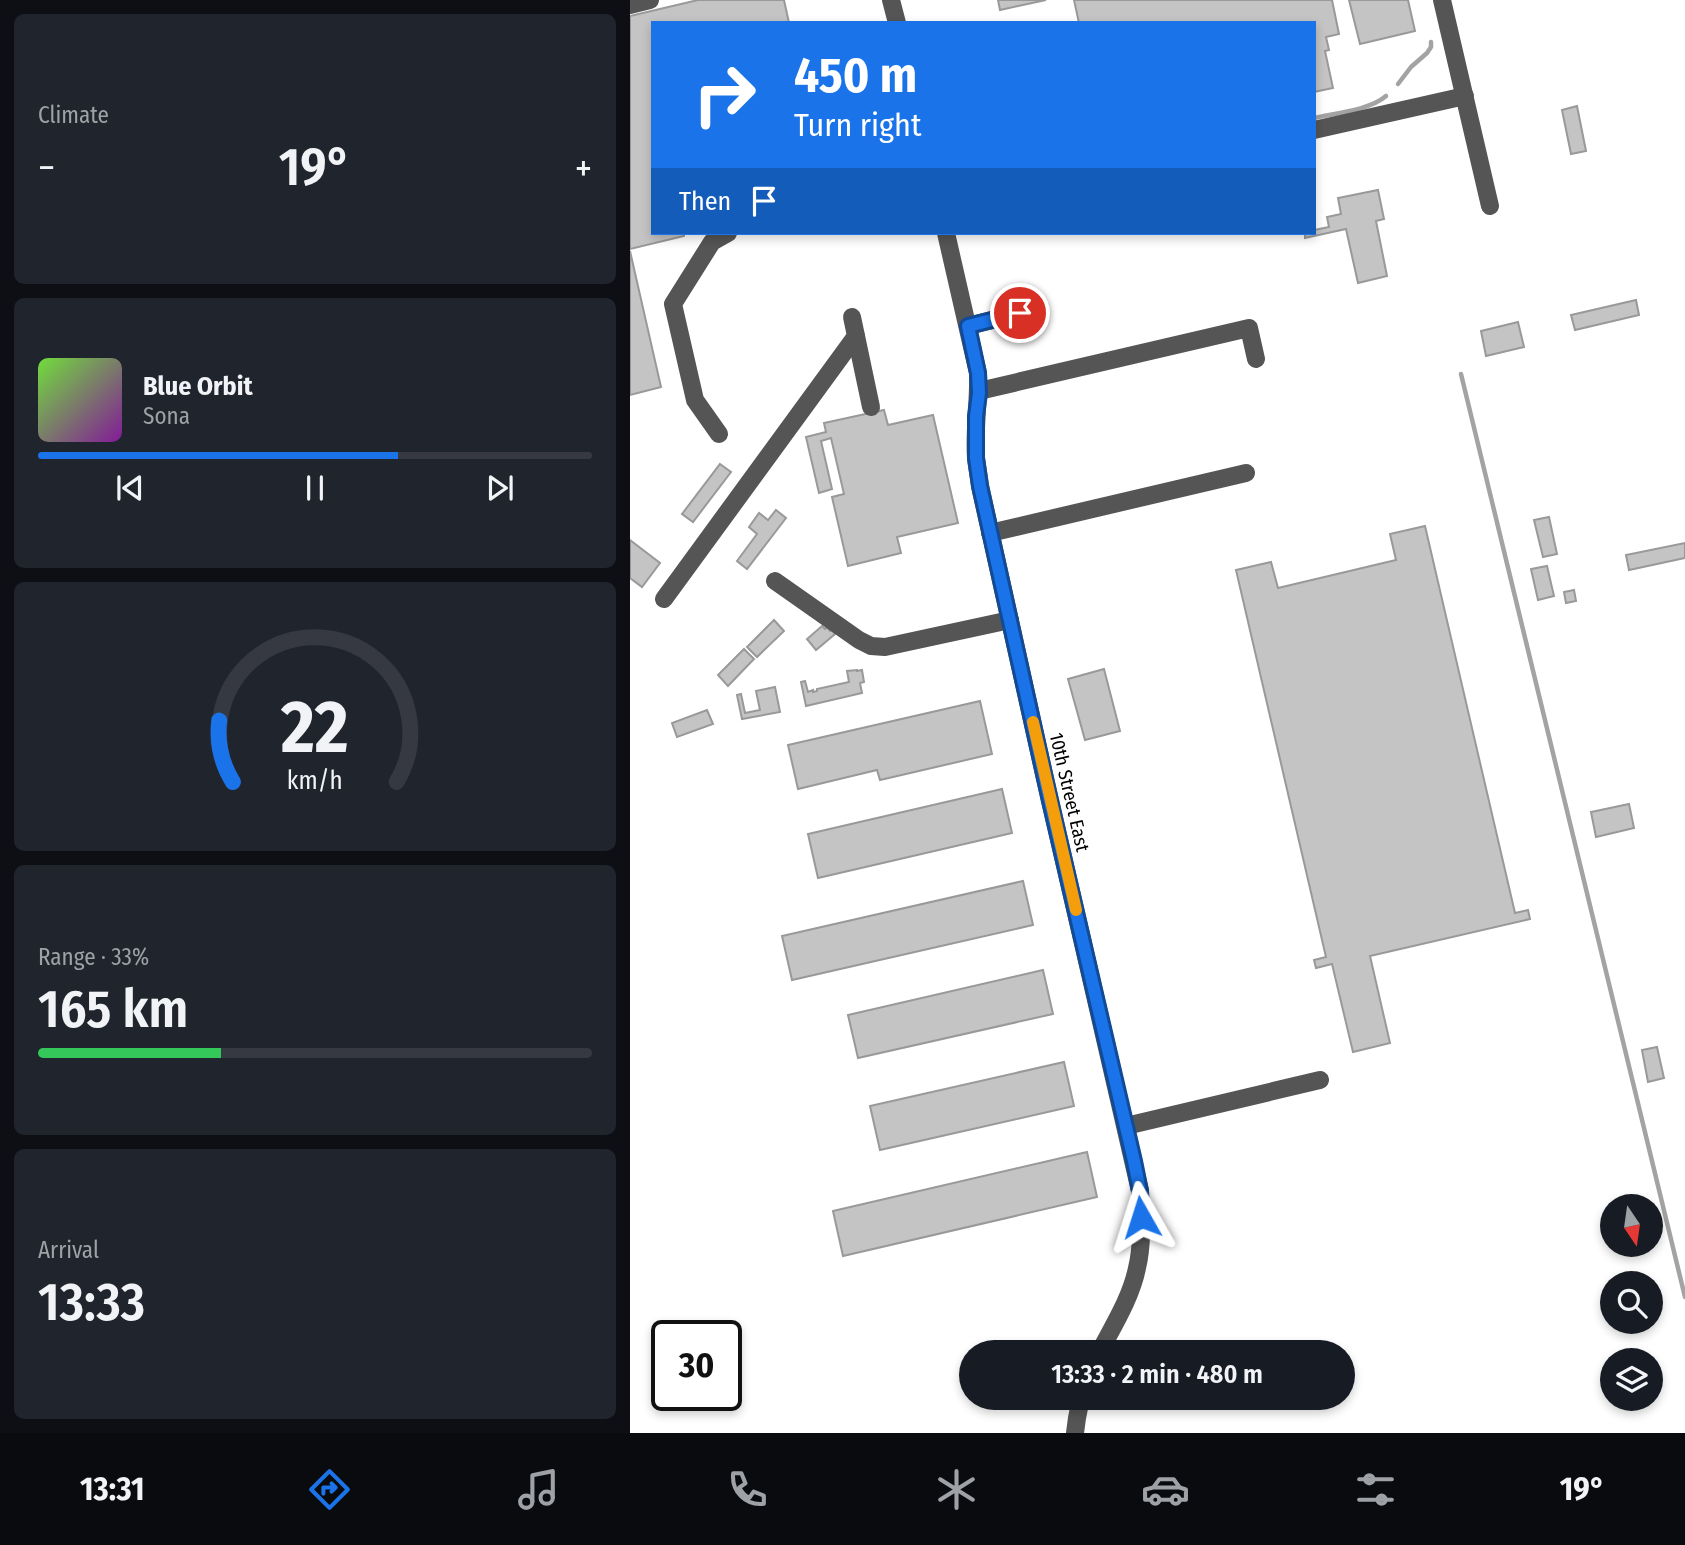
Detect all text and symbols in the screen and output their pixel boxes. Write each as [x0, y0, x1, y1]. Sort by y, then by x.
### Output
text: 450 m [794, 46, 917, 105]
icon: right [679, 49, 770, 140]
text: Climate [38, 101, 109, 129]
text: Turn right [794, 106, 921, 144]
text: 19° [279, 136, 351, 199]
text: − [38, 145, 55, 191]
text: + [575, 145, 592, 191]
icon: arrive [745, 182, 783, 220]
text: Then [679, 186, 731, 217]
pin [990, 283, 1050, 343]
icon: arrive [1001, 294, 1039, 332]
text: Blue Orbit [143, 371, 253, 402]
text: Sona [143, 402, 190, 430]
icon: previous [111, 469, 149, 507]
icon: pause [296, 469, 334, 507]
icon: next [481, 469, 519, 507]
text: 22 [280, 685, 349, 772]
street label: 10th Street East [1045, 730, 1095, 855]
text: km/h [287, 766, 343, 796]
text: Range · 33% [38, 943, 149, 971]
text: 165 km [38, 978, 188, 1041]
position arrow [1104, 1180, 1178, 1254]
north arrow [1600, 1194, 1662, 1256]
map controls [1600, 1194, 1663, 1411]
text: Arrival [38, 1236, 99, 1264]
text: 13:33 [38, 1271, 145, 1334]
button: search [1600, 1271, 1663, 1334]
speed limit sign: 30 [651, 1320, 742, 1411]
button: layers [1600, 1348, 1663, 1411]
text: 13:33 · 2 min · 480 m [1051, 1359, 1263, 1390]
icon: directions [305, 1465, 354, 1514]
icon: music [514, 1465, 563, 1514]
icon: phone [723, 1465, 772, 1514]
icon: climate [932, 1465, 981, 1514]
icon: car [1141, 1465, 1190, 1514]
icon: filters [1351, 1465, 1400, 1514]
text: 13:31 [80, 1470, 145, 1508]
text: 19° [1560, 1470, 1605, 1508]

